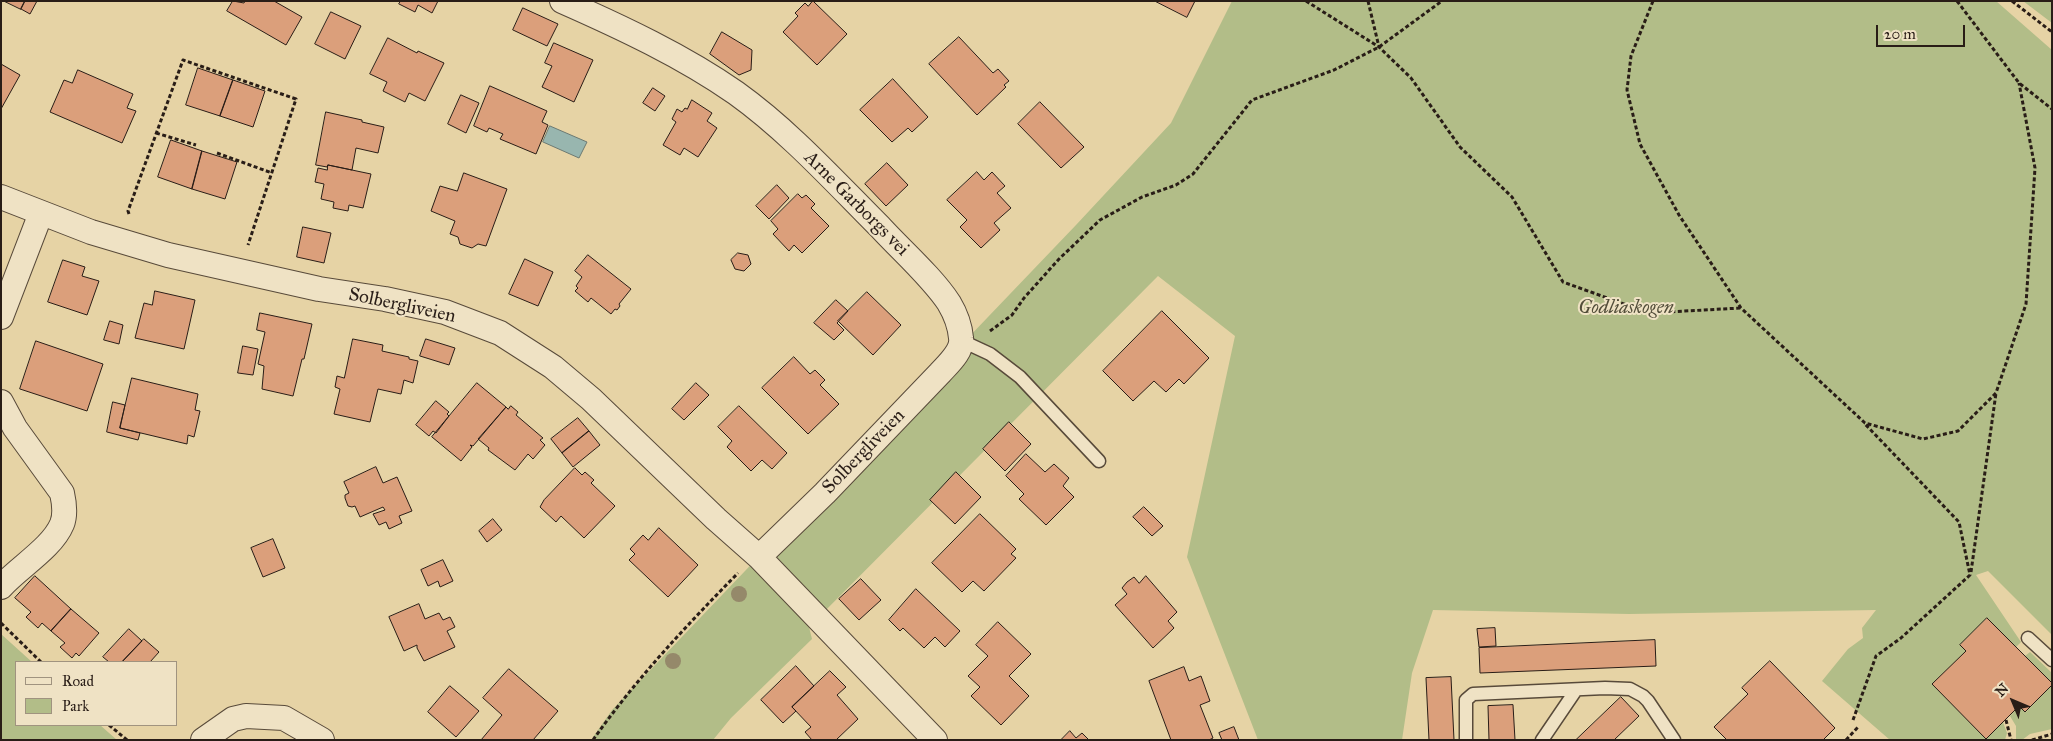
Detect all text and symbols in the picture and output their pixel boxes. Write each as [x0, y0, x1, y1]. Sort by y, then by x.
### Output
scale bar [1878, 15, 1967, 47]
text: 20 m [1884, 25, 1916, 43]
street label: Arne Garborgs vei [799, 147, 913, 261]
street label: Solbergliveien [346, 284, 458, 328]
park label: Godliaskogen [1578, 297, 1674, 319]
street label: Solbergliveien [818, 405, 910, 499]
legend [15, 661, 178, 726]
text: Road [62, 672, 94, 690]
north arrow [1988, 676, 2038, 726]
text: N [1992, 680, 2012, 700]
text: Park [62, 697, 89, 715]

